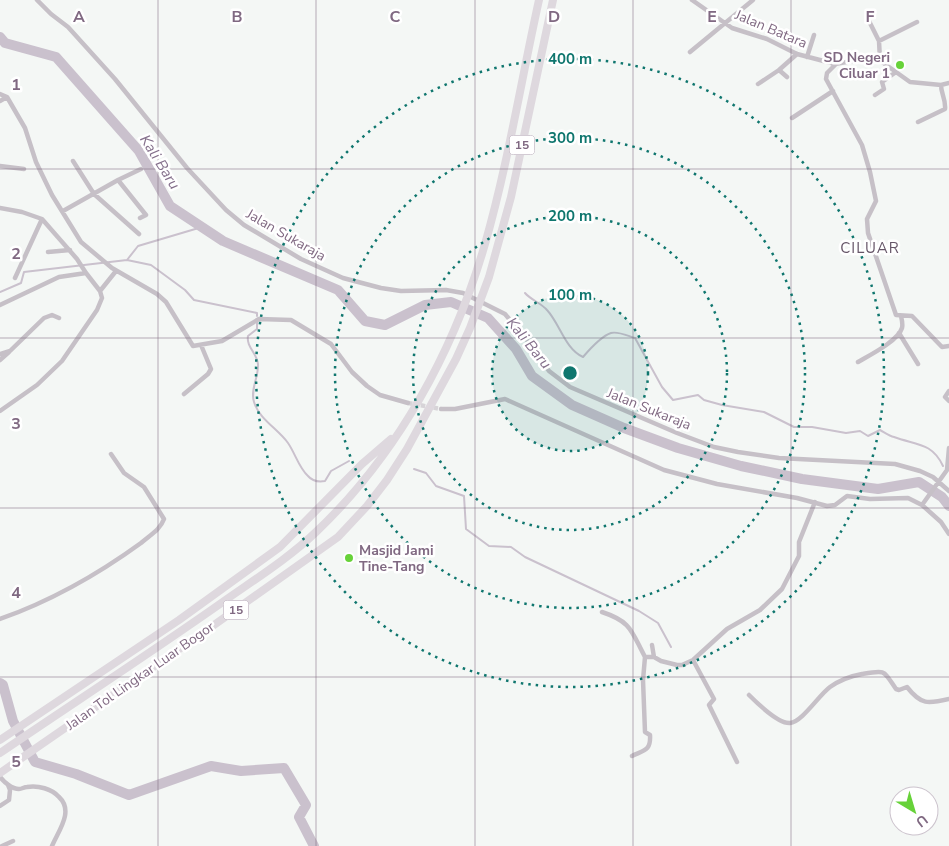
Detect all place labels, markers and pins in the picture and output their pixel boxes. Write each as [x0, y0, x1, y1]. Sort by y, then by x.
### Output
place label: SD Negeri Ciluar 1 [824, 48, 890, 83]
marker: SD Negeri Ciluar 1 [894, 59, 906, 71]
centre of rings [561, 364, 579, 382]
place label: Masjid Jami Tine-Tang [359, 541, 434, 576]
marker: Masjid Jami Tine-Tang [343, 552, 355, 564]

